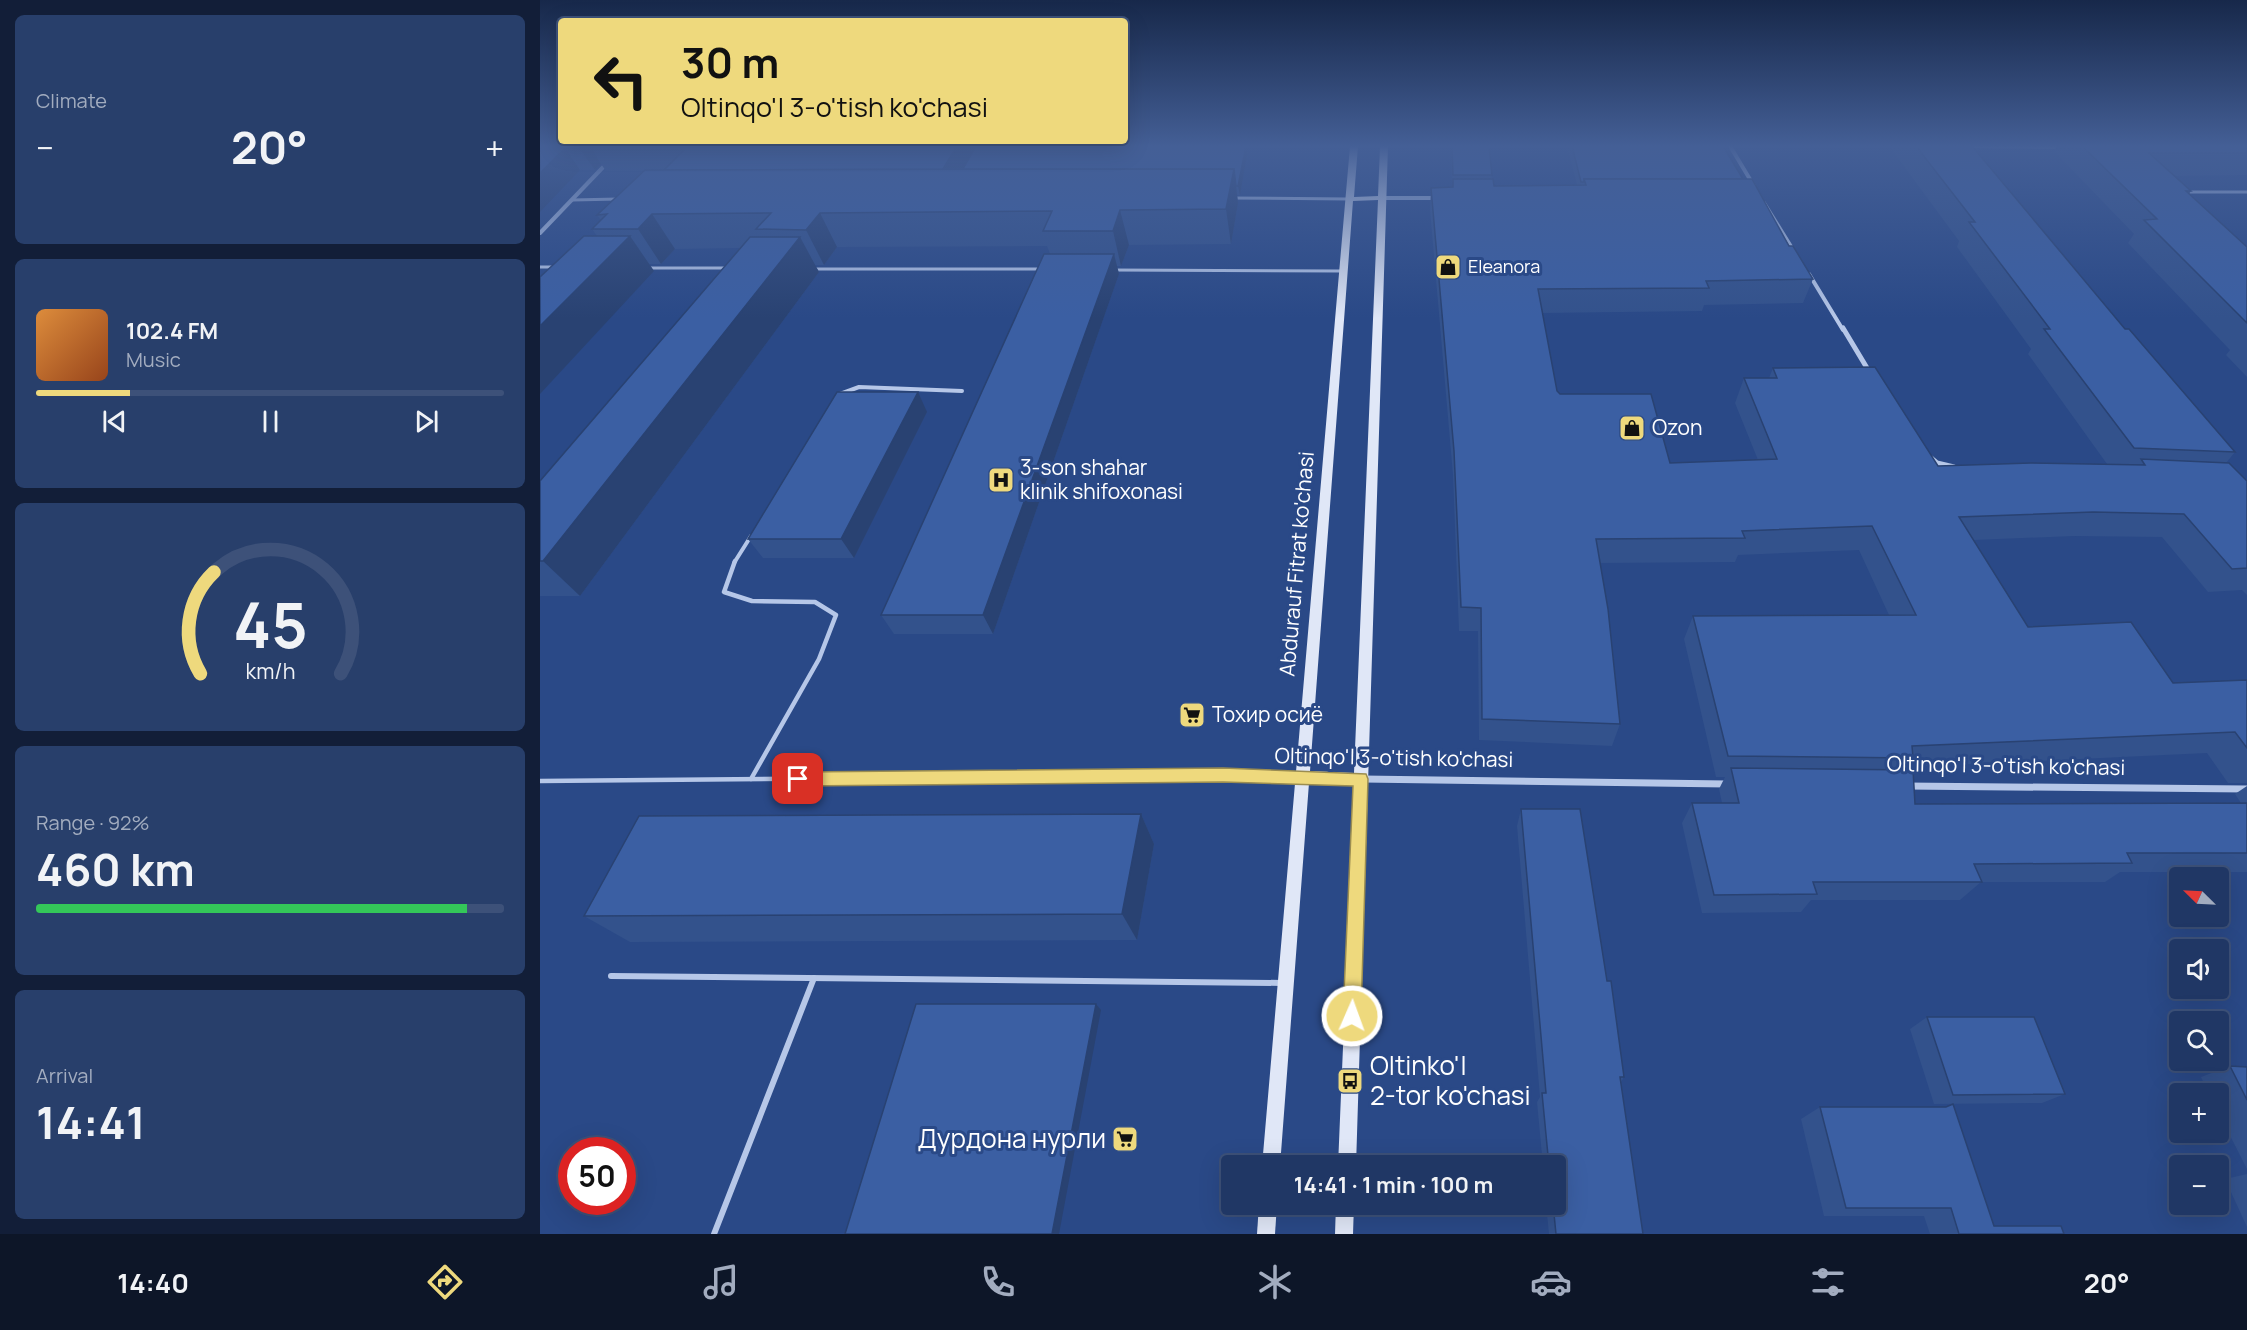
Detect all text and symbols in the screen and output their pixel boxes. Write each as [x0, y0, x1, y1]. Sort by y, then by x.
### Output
text: 30 m [681, 33, 779, 91]
icon: left [582, 42, 660, 120]
text: Climate [36, 87, 107, 114]
text: Oltinqo'l 3-o'tish ko'chasi [681, 88, 988, 125]
text: 20° [231, 116, 308, 178]
text: − [36, 125, 54, 170]
text: + [485, 125, 504, 170]
shop icon: Eleanora [1433, 252, 1463, 282]
place label: Eleanora [1468, 254, 1540, 278]
text: 102.4 FM [126, 316, 218, 346]
text: Music [126, 346, 181, 373]
icon: previous [98, 405, 131, 438]
icon: pause [254, 405, 287, 438]
icon: next [410, 405, 443, 438]
shop icon: Ozon [1617, 413, 1647, 443]
place label: Ozon [1652, 413, 1702, 441]
street label: Abdurauf Fitrat ko'chasi [1272, 450, 1320, 678]
place label: 3-son shahar klinik shifoxonasi [1020, 453, 1183, 505]
hospital icon: 3-son shahar klinik shifoxonasi [986, 465, 1016, 495]
text: 45 [233, 581, 307, 667]
text: km/h [245, 656, 295, 685]
supermarket icon: Тохир осиё [1177, 700, 1207, 730]
place label: Тохир осиё [1212, 700, 1323, 728]
street label: Oltinqo'l 3-o'tish ko'chasi [1274, 741, 1514, 773]
street label: Oltinqo'l 3-o'tish ko'chasi [1886, 749, 2126, 781]
pin [772, 753, 823, 804]
icon: arrive [781, 762, 814, 795]
text: Range · 92% [36, 809, 150, 836]
text: 460 km [36, 838, 195, 900]
north arrow [2169, 867, 2229, 927]
map controls [2169, 867, 2229, 1215]
button: sound [2169, 939, 2229, 999]
position arrow [1320, 984, 1384, 1048]
button: search [2169, 1011, 2229, 1071]
place label: Oltinko'l 2-tor ko'chasi [1370, 1047, 1531, 1113]
text: Arrival [36, 1062, 93, 1089]
bus stop icon: Oltinko'l 2-tor ko'chasi [1335, 1066, 1365, 1096]
button: + [2169, 1083, 2229, 1143]
text: 14:41 [36, 1091, 146, 1153]
place label: Дурдона нурли [918, 1120, 1106, 1156]
supermarket icon: Дурдона нурли [1110, 1124, 1140, 1154]
speed limit sign: 50 [558, 1137, 636, 1215]
button: − [2169, 1155, 2229, 1215]
text: 14:41 · 1 min · 100 m [1294, 1170, 1493, 1200]
icon: directions [424, 1261, 466, 1303]
icon: music [700, 1261, 742, 1303]
icon: phone [977, 1261, 1019, 1303]
icon: climate [1254, 1261, 1296, 1303]
icon: car [1530, 1261, 1572, 1303]
icon: filters [1807, 1261, 1849, 1303]
text: 14:40 [117, 1264, 189, 1301]
text: 20° [2084, 1264, 2130, 1301]

